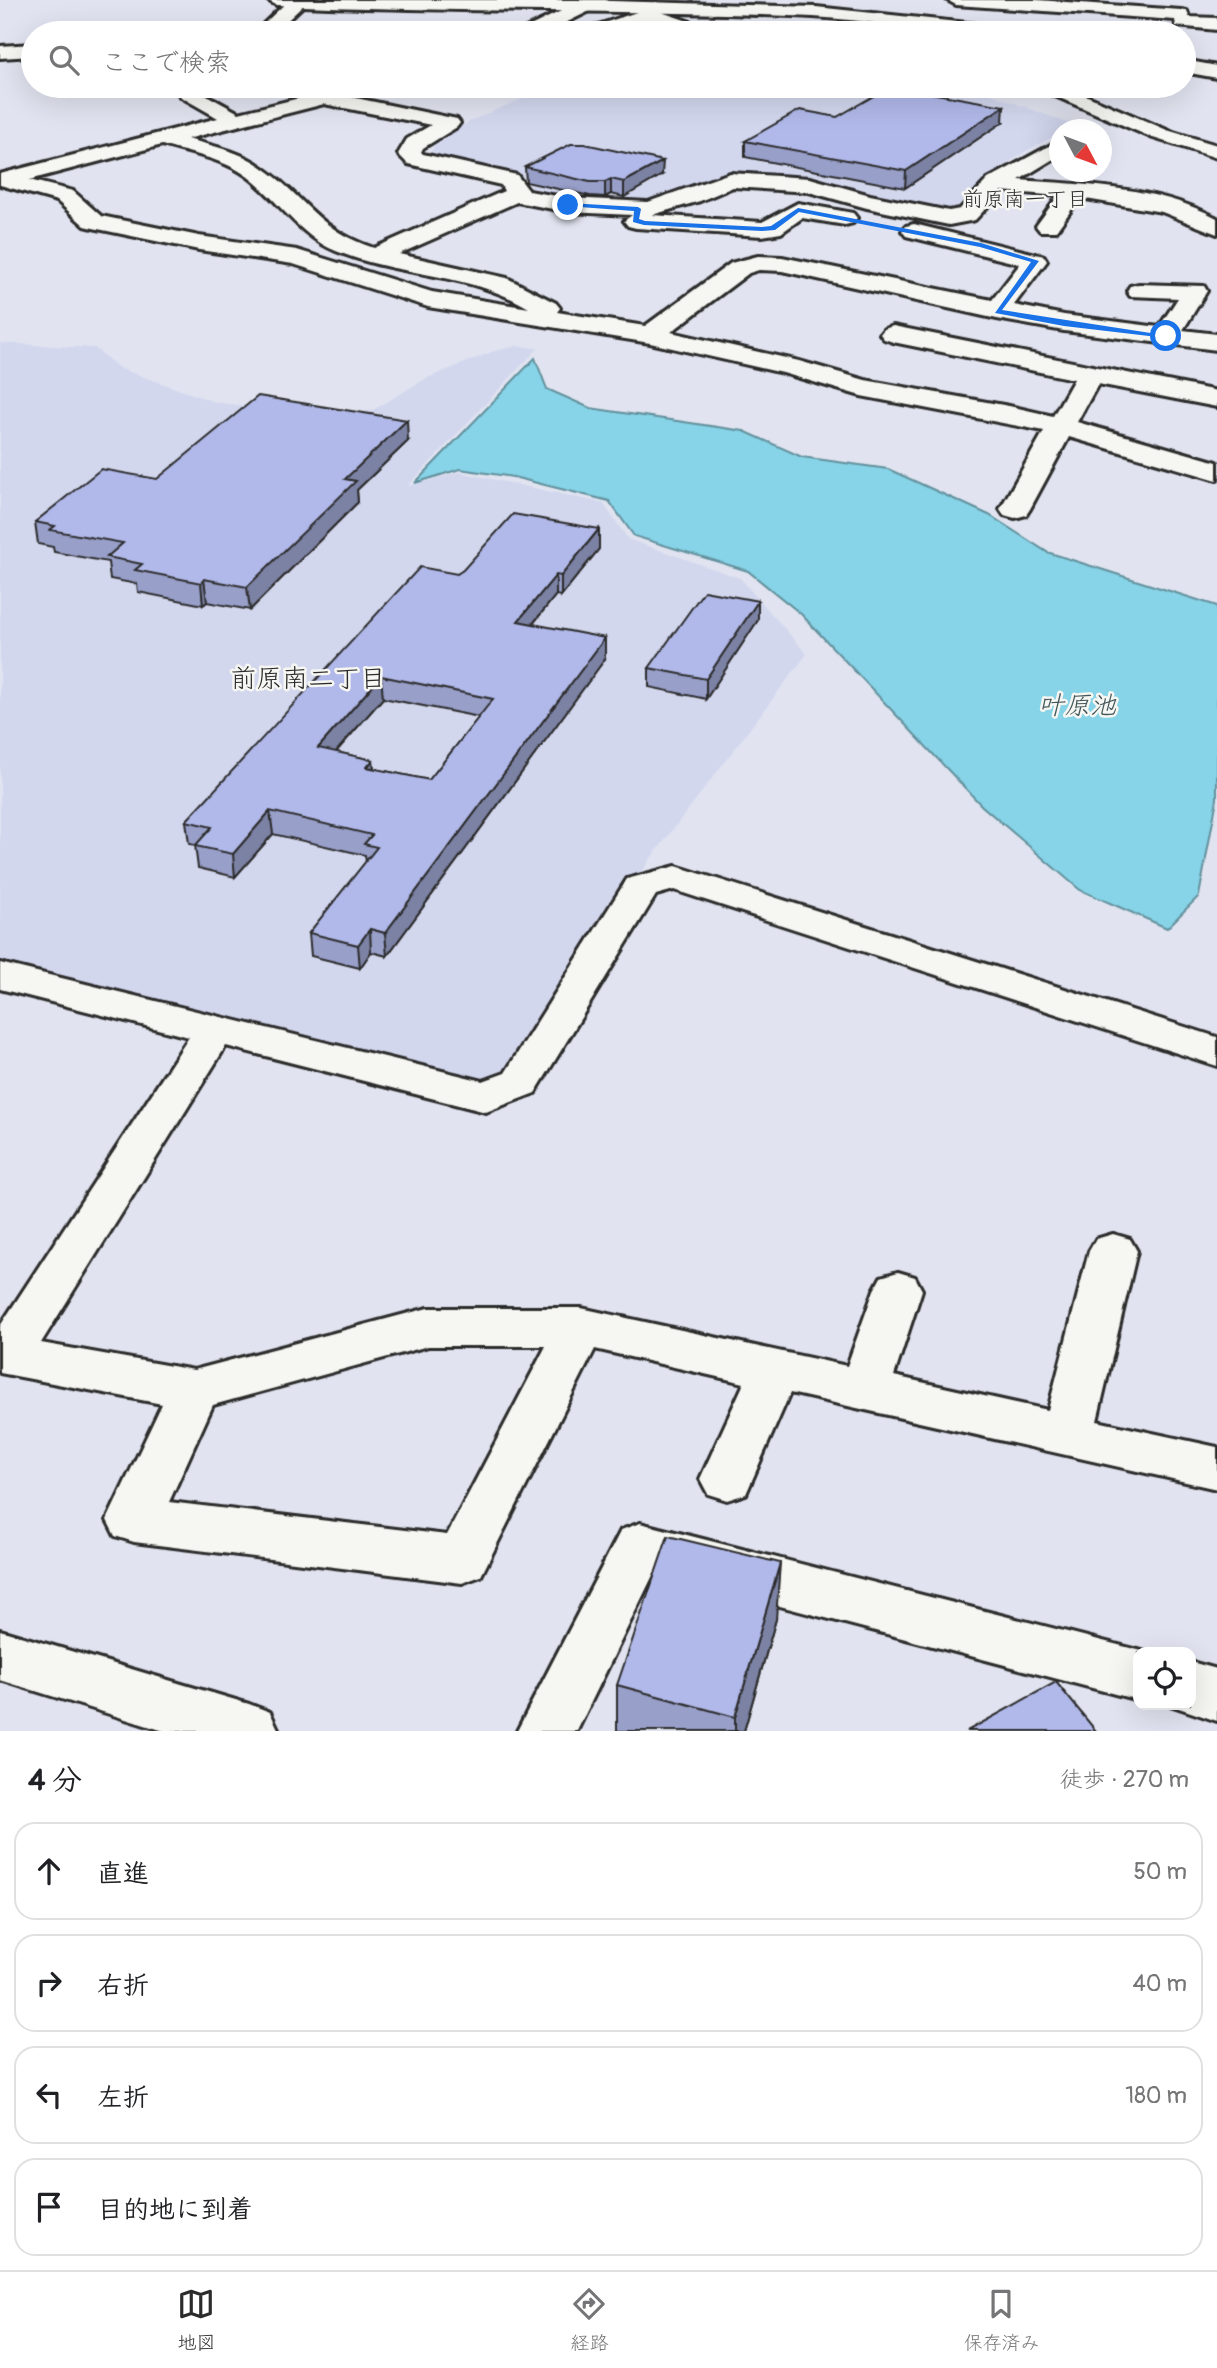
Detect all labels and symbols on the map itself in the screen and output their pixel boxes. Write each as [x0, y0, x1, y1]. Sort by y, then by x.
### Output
north arrow [1049, 119, 1112, 182]
district label: 前原南一丁目 [962, 186, 1088, 213]
route end [552, 189, 583, 220]
route start [1150, 320, 1181, 351]
district label: 前原南二丁目 [230, 663, 386, 695]
water label: 叶原池 [1038, 690, 1117, 722]

